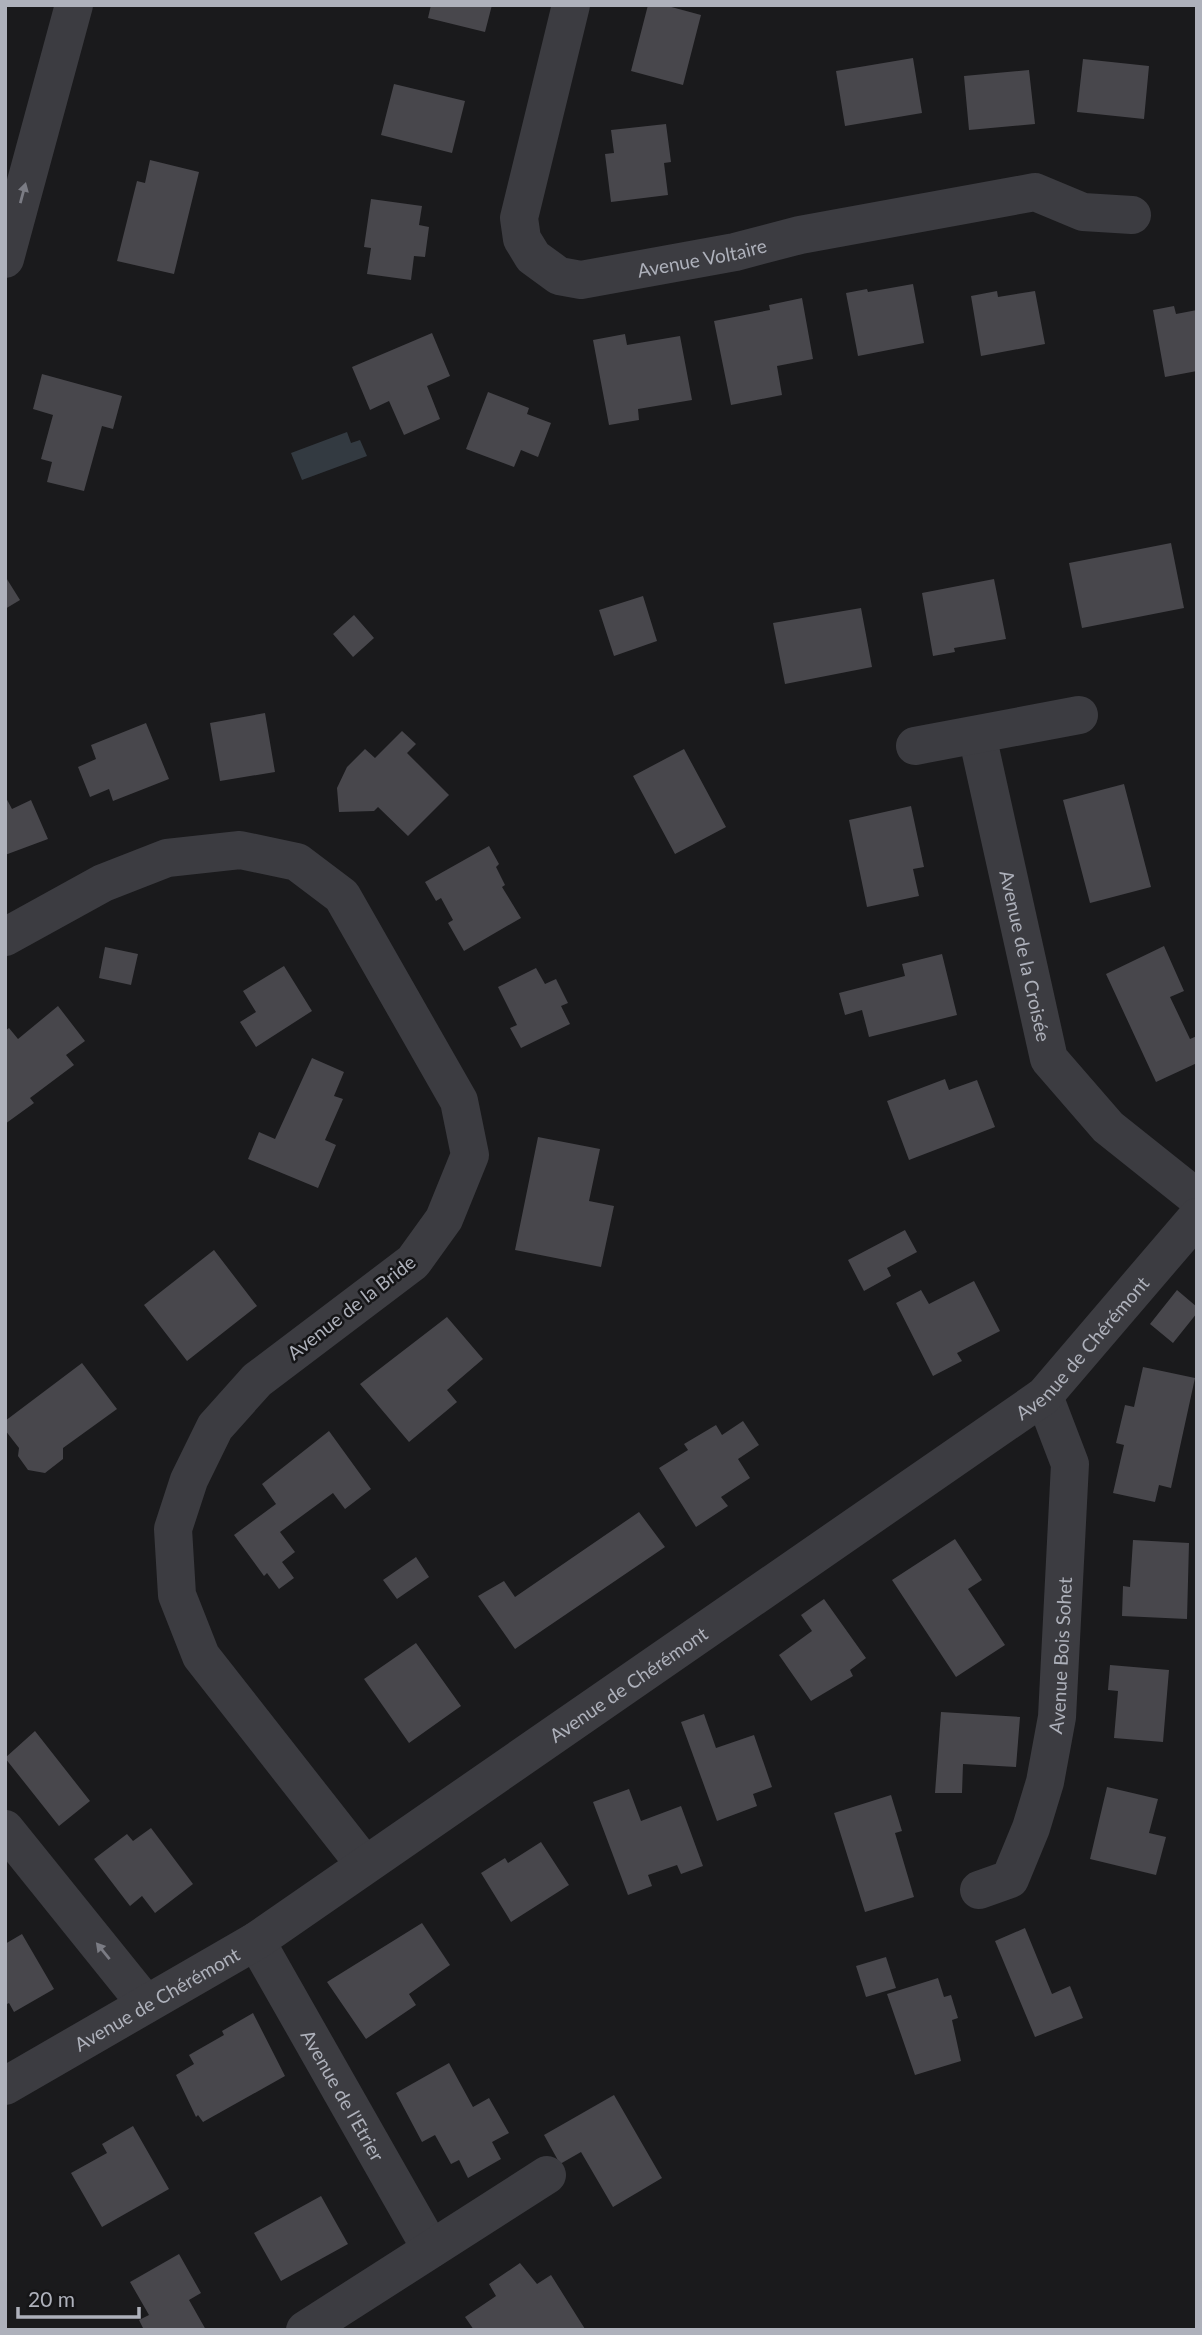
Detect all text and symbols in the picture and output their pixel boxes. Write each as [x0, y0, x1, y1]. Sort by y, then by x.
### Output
one-way arrow [18, 182, 29, 204]
street label: Avenue Voltaire [635, 233, 769, 281]
street label: Avenue de la Croisée [996, 868, 1056, 1044]
street label: Avenue de la Bride [282, 1250, 420, 1364]
street label: Avenue de Chérémont [1011, 1271, 1153, 1424]
street label: Avenue Bois Sohet [1043, 1576, 1076, 1735]
street label: Avenue de Chérémont [544, 1621, 711, 1746]
street label: Avenue de Chérémont [70, 1942, 243, 2055]
one-way arrow [96, 1942, 111, 1959]
street label: Avenue de l'Etrier [297, 2025, 390, 2165]
scale bar [18, 2276, 138, 2320]
text: 20 m [28, 2286, 75, 2311]

